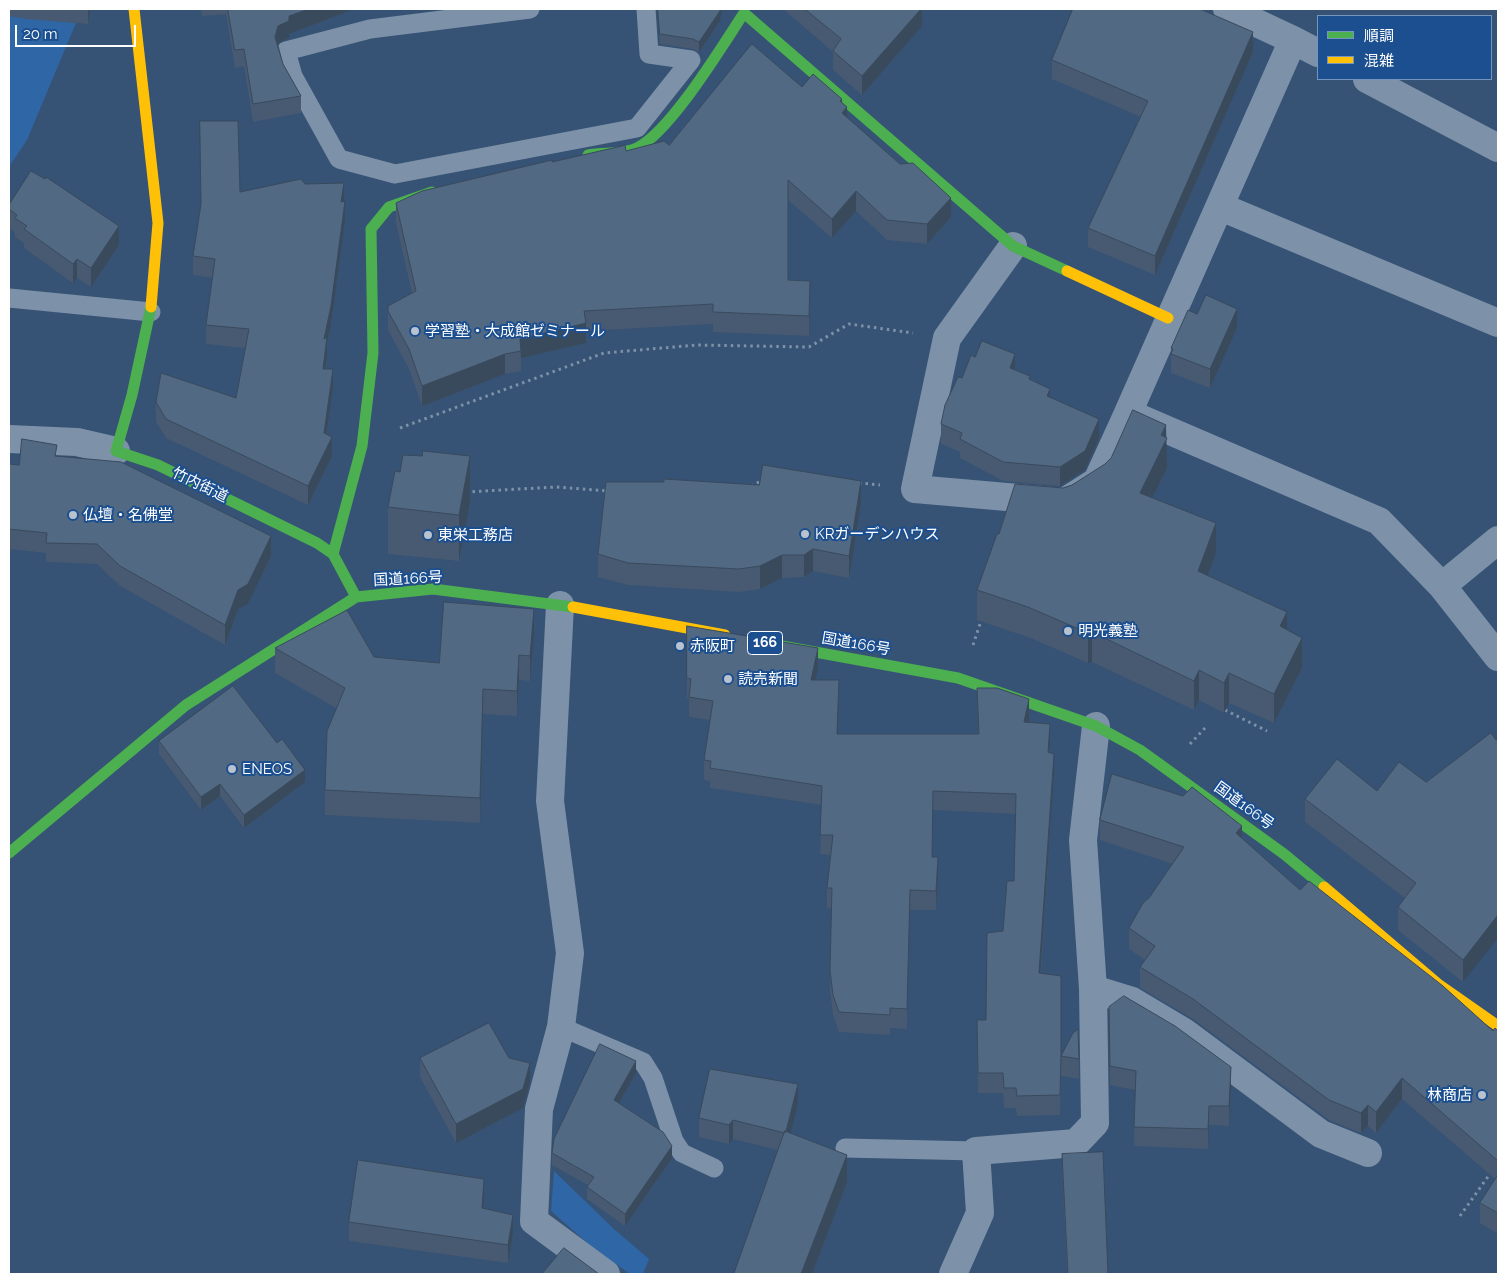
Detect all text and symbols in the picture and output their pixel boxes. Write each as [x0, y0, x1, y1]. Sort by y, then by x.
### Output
scale bar [18, 15, 139, 47]
legend [1317, 15, 1492, 80]
text: 20 m [23, 25, 58, 43]
text: 順調 [1364, 27, 1394, 45]
text: 混雑 [1364, 52, 1394, 70]
place label: 学習塾・大成館ゼミナール [425, 322, 605, 340]
marker: 学習塾・大成館ゼミナール [409, 325, 421, 337]
street label: 竹内街道 [169, 464, 231, 506]
place label: 仏壇・名佛堂 [83, 506, 173, 524]
marker: 仏壇・名佛堂 [67, 509, 79, 521]
place label: KRガーデンハウス [815, 525, 939, 543]
place label: 東栄工務店 [438, 526, 513, 544]
marker: KRガーデンハウス [799, 528, 811, 540]
marker: 東栄工務店 [422, 529, 434, 541]
street label: 国道166号 [373, 568, 443, 590]
place label: 明光義塾 [1078, 622, 1138, 640]
marker: 明光義塾 [1062, 625, 1074, 637]
street label: 国道166号 [820, 629, 892, 659]
road number: 166 [748, 632, 782, 654]
place label: 赤阪町 [690, 637, 735, 655]
marker: 赤阪町 [674, 640, 686, 652]
place label: 読売新聞 [738, 670, 798, 688]
marker: 読売新聞 [722, 673, 734, 685]
place label: ENEOS [242, 760, 292, 778]
marker: ENEOS [226, 763, 238, 775]
street label: 国道166号 [1211, 778, 1277, 834]
place label: 林商店 [1427, 1086, 1472, 1104]
marker: 林商店 [1476, 1089, 1488, 1101]

